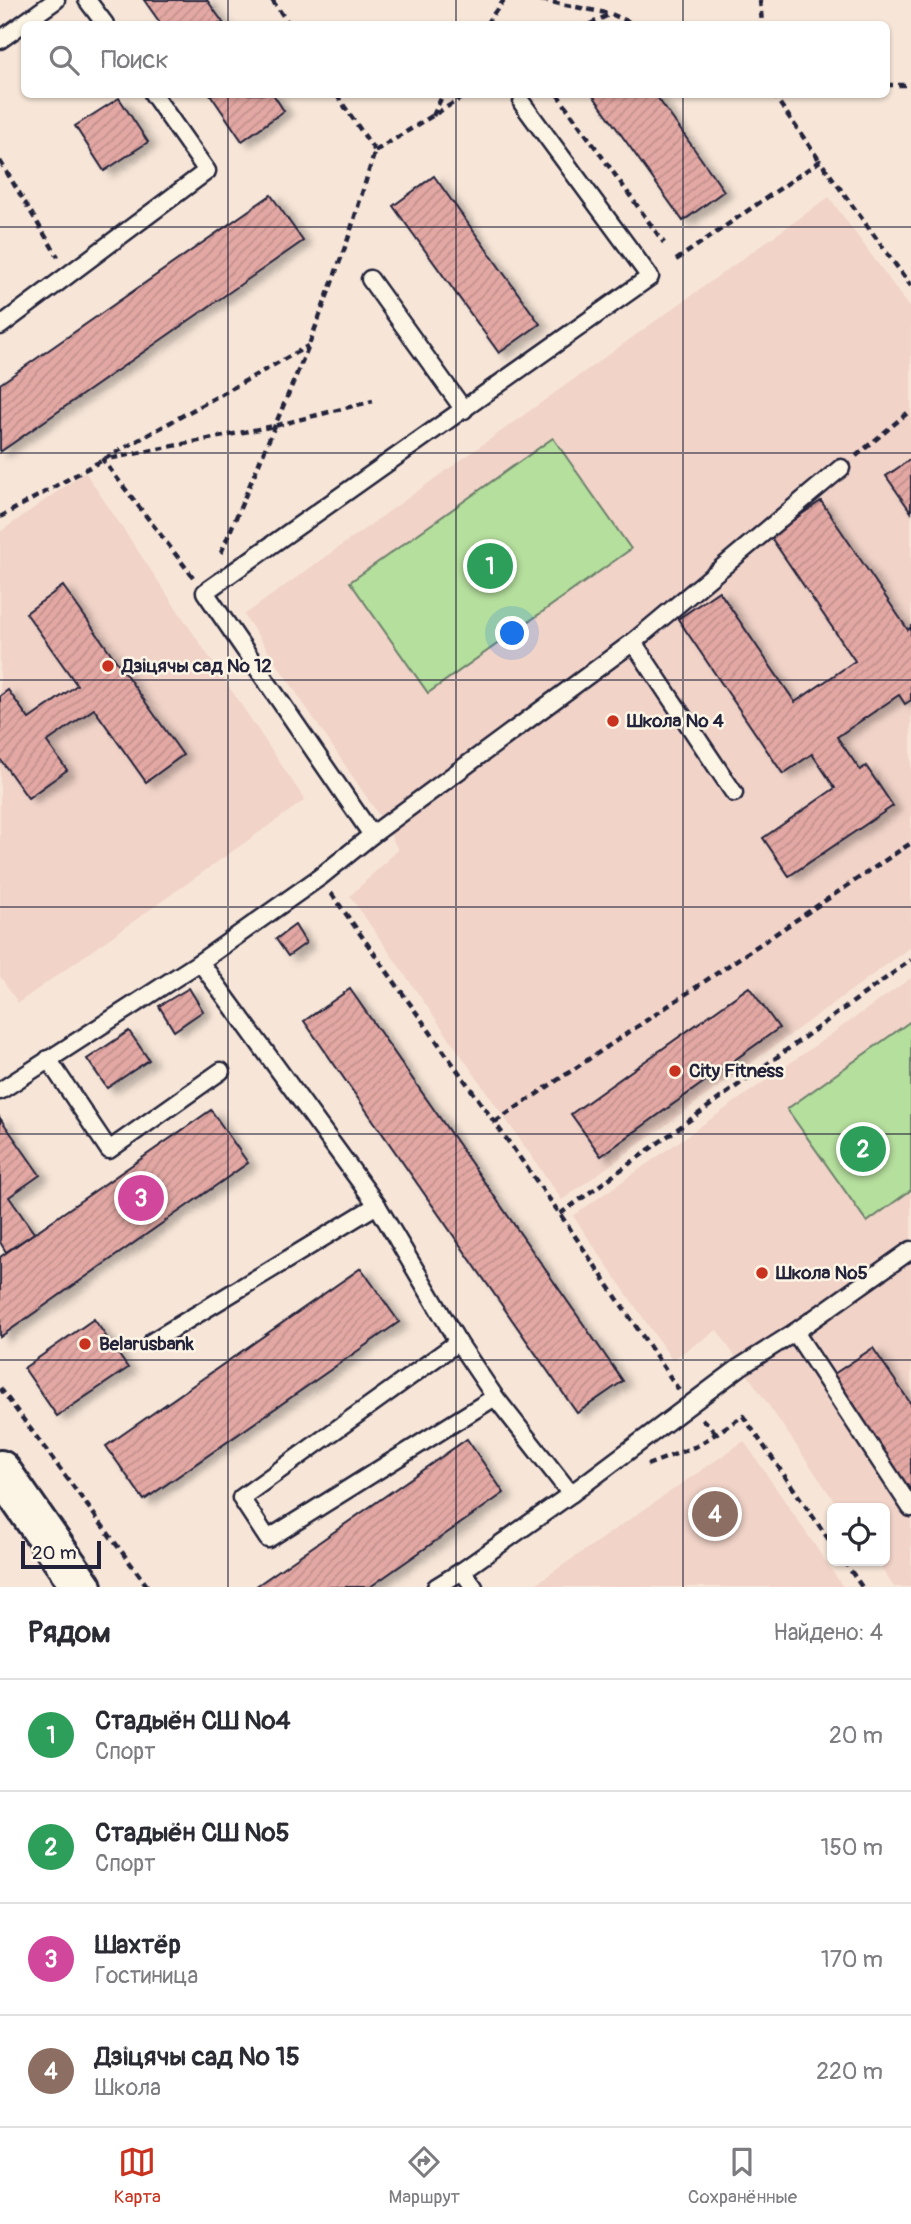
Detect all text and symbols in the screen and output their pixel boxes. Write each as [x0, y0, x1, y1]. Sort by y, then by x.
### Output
search box [21, 21, 890, 98]
icon: search [45, 41, 83, 79]
text: Поиск [101, 44, 169, 76]
pin: 1 [467, 540, 513, 592]
your location [495, 616, 529, 650]
place label: Дзіцячы сад № 12 [121, 654, 272, 678]
marker: Дзіцячы сад № 12 [100, 658, 116, 674]
place label: Школа № 4 [626, 709, 724, 733]
marker: Школа № 4 [605, 713, 621, 729]
place label: City Fitness [689, 1059, 784, 1083]
marker: City Fitness [667, 1063, 683, 1079]
pin: 2 [840, 1123, 886, 1175]
pin: 3 [118, 1172, 164, 1224]
place label: Школа №5 [775, 1261, 868, 1285]
marker: Школа №5 [754, 1265, 770, 1281]
place label: Belarusbank [99, 1332, 195, 1356]
marker: Belarusbank [77, 1336, 93, 1352]
pin: 4 [692, 1488, 738, 1540]
map controls [827, 1503, 890, 1566]
button: locate [827, 1503, 890, 1566]
scale bar [21, 1538, 102, 1570]
text: 20 m [32, 1541, 77, 1565]
text: Рядом [28, 1614, 111, 1651]
text: Найдено: 4 [773, 1618, 883, 1647]
text: Стадыён СШ №4 [95, 1705, 291, 1737]
text: 1 [47, 1721, 56, 1750]
text: 20 m [829, 1721, 883, 1750]
text: Спорт [95, 1737, 156, 1766]
text: Стадыён СШ №5 [95, 1817, 290, 1849]
text: 2 [45, 1833, 57, 1862]
text: 150 m [820, 1833, 883, 1862]
text: Спорт [95, 1849, 156, 1878]
text: Шахтёр [95, 1929, 181, 1961]
text: 3 [45, 1945, 57, 1974]
text: 170 m [821, 1945, 883, 1974]
text: Гостиница [95, 1961, 198, 1990]
text: Дзіцячы сад № 15 [95, 2041, 300, 2073]
text: 4 [44, 2057, 58, 2086]
text: 220 m [816, 2057, 883, 2086]
text: Школа [95, 2073, 161, 2102]
tab: Карта [114, 2143, 161, 2209]
tab: Маршрут [389, 2143, 460, 2209]
tab: Сохранённые [688, 2143, 797, 2209]

